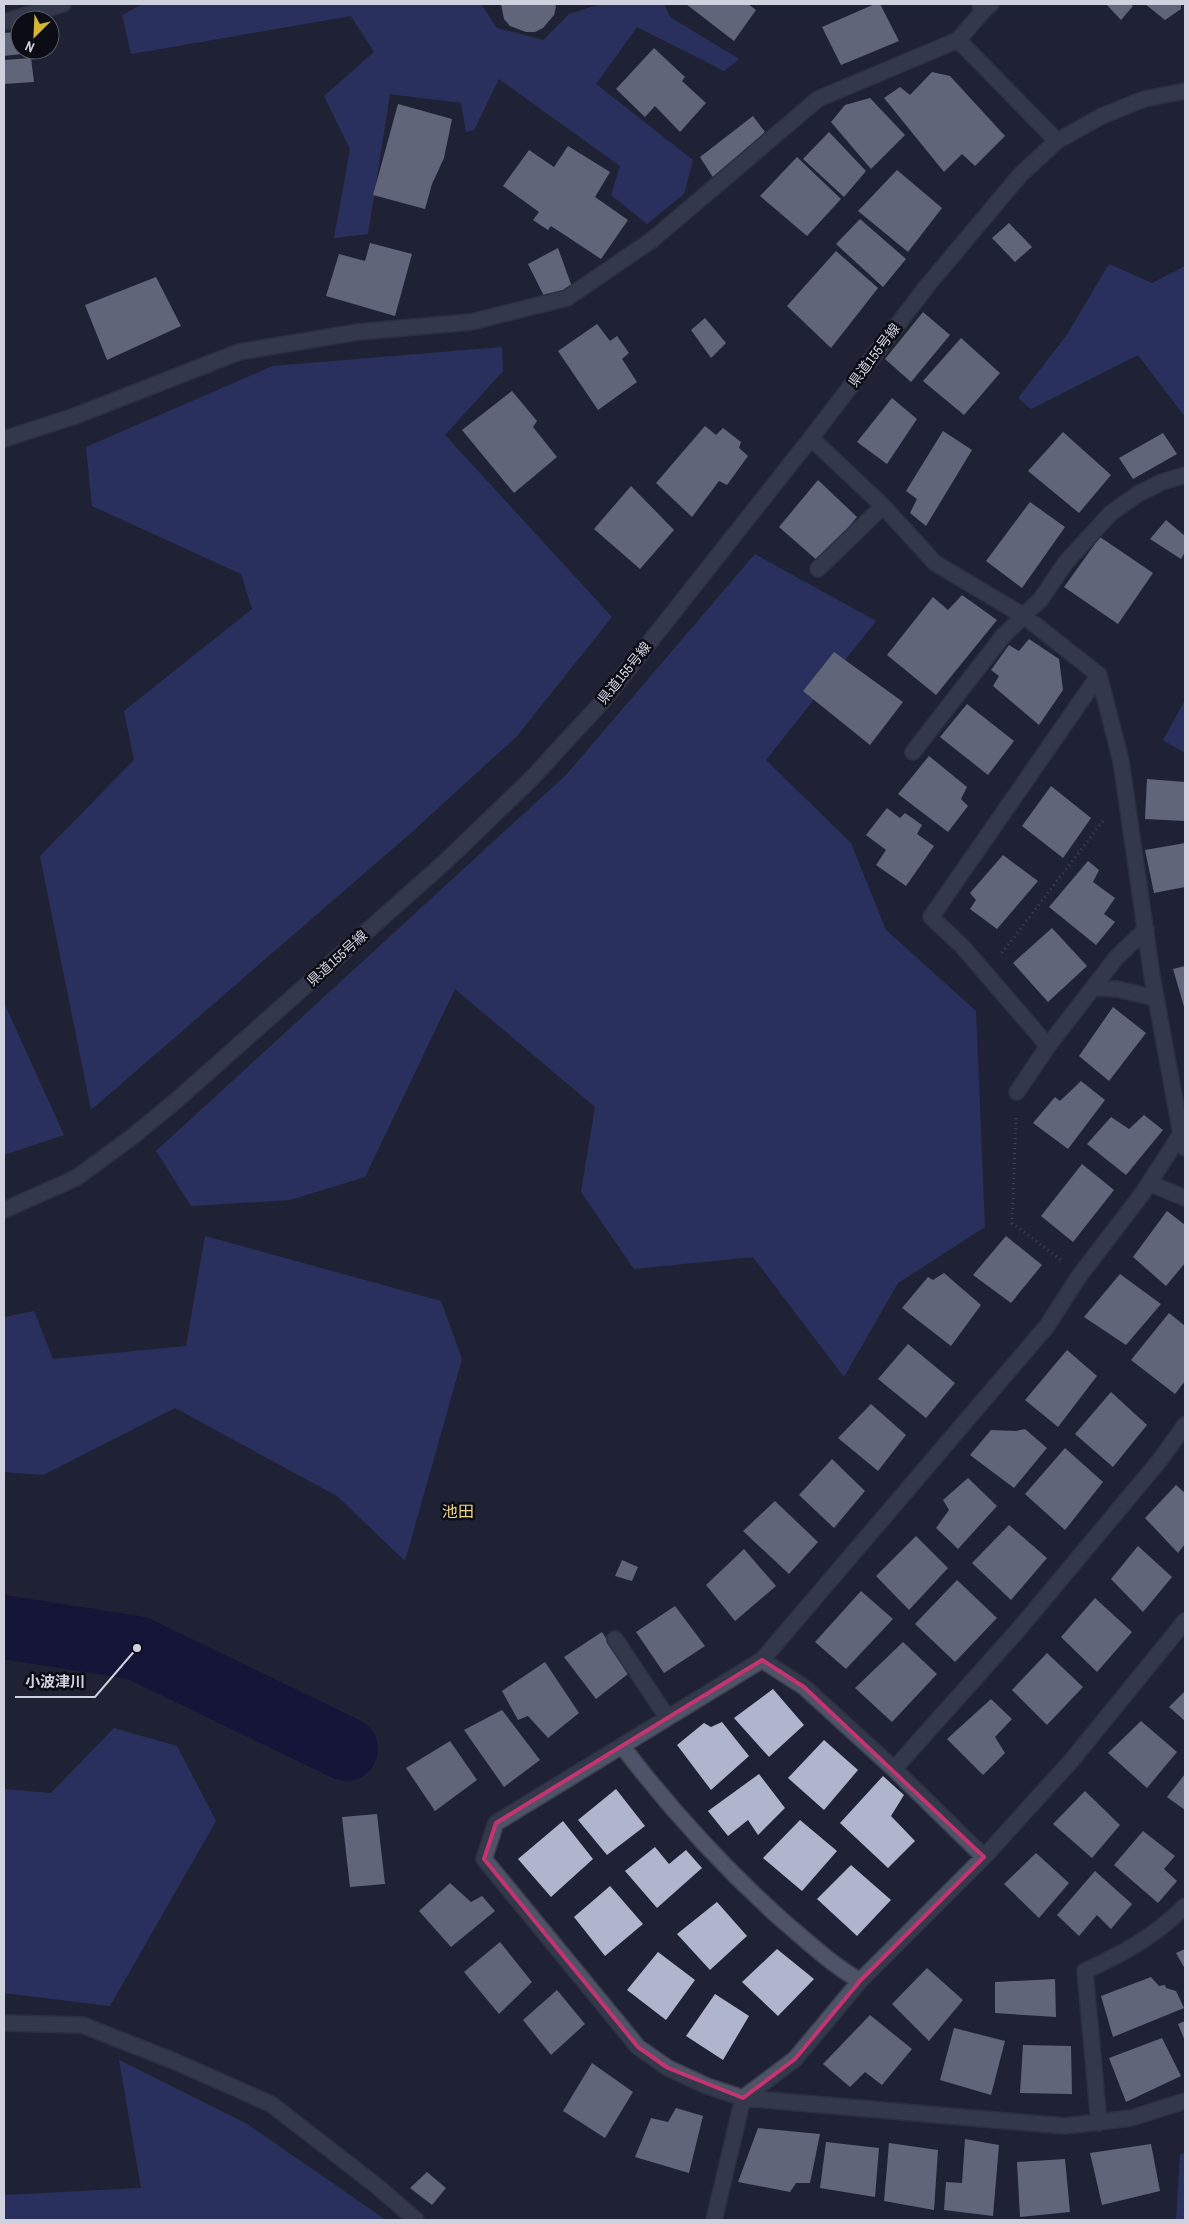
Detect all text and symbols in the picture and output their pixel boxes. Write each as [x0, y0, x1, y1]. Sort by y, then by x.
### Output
north arrow [10, 10, 60, 60]
text: N [22, 37, 37, 57]
street label: 県道155号線 [844, 320, 904, 390]
street label: 県道155号線 [593, 638, 655, 708]
street label: 県道155号線 [303, 926, 371, 990]
district label: 池田 [442, 1500, 474, 1522]
callout: 小波津川 [15, 1667, 95, 1697]
text: 小波津川 [25, 1671, 85, 1692]

